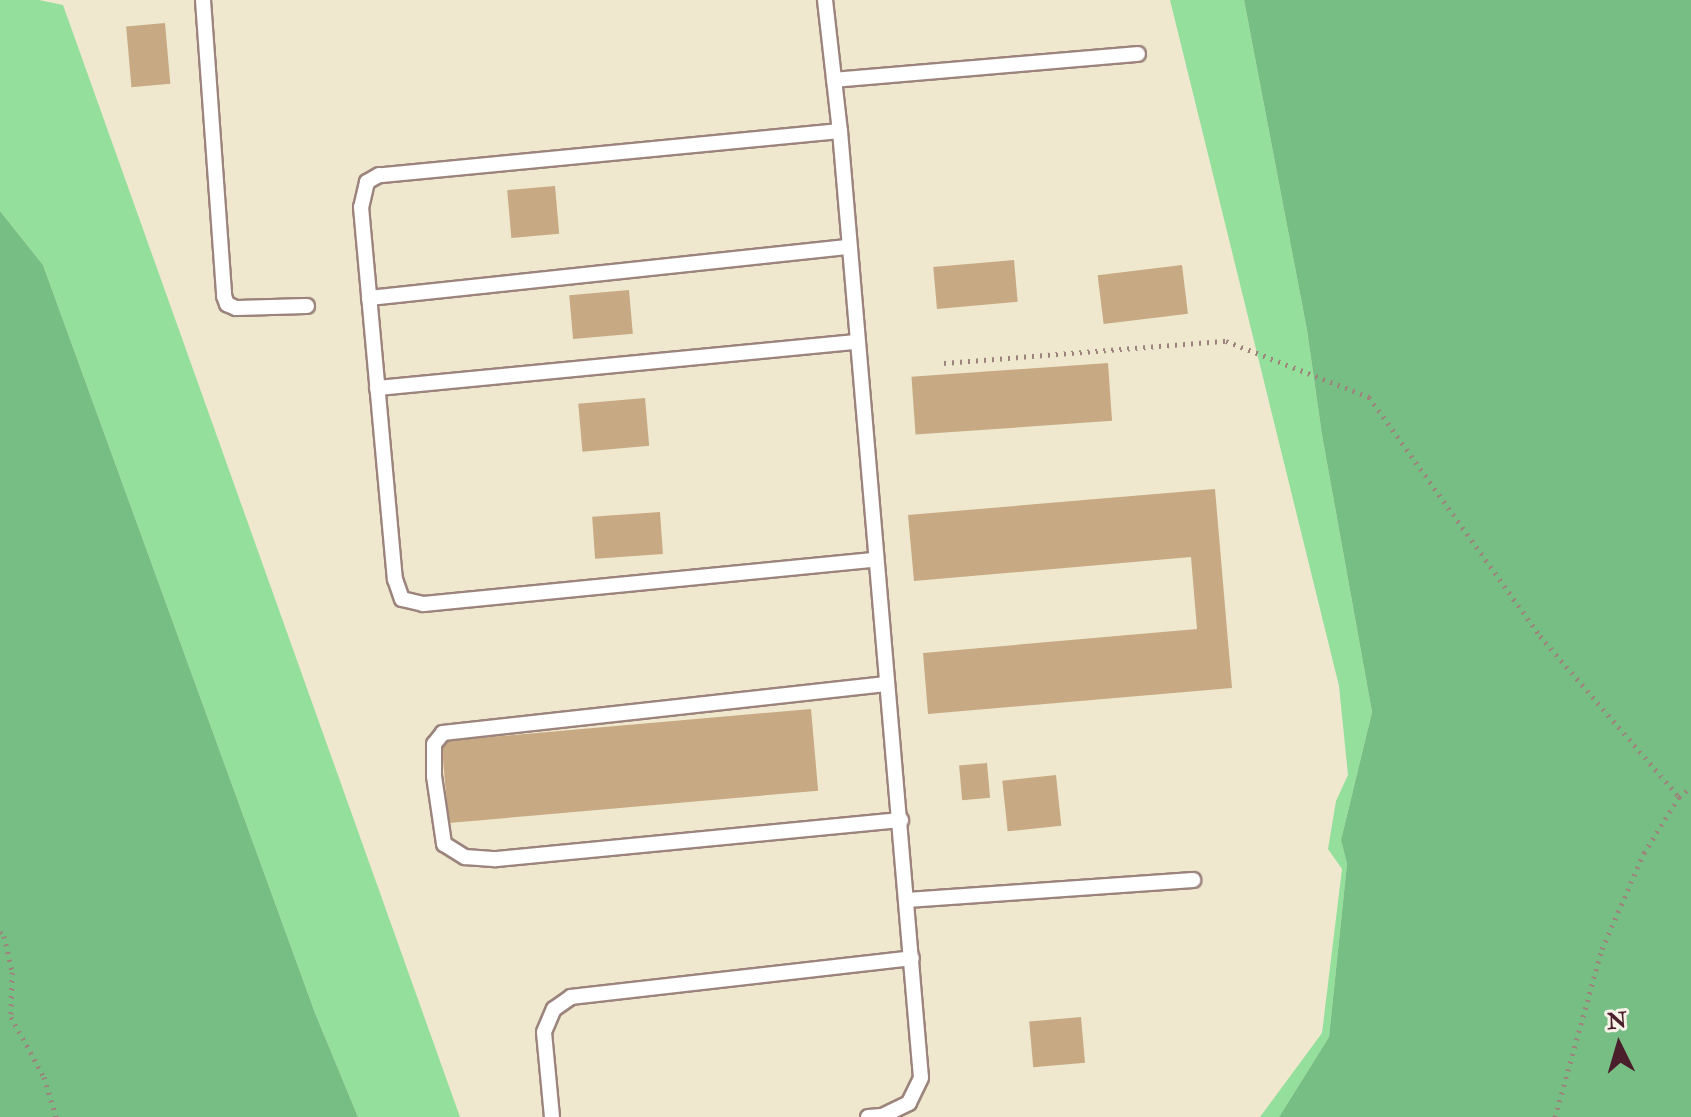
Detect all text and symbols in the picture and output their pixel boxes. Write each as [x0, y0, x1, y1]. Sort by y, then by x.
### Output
north arrow [1579, 1005, 1659, 1085]
text: N [1606, 1006, 1628, 1036]

